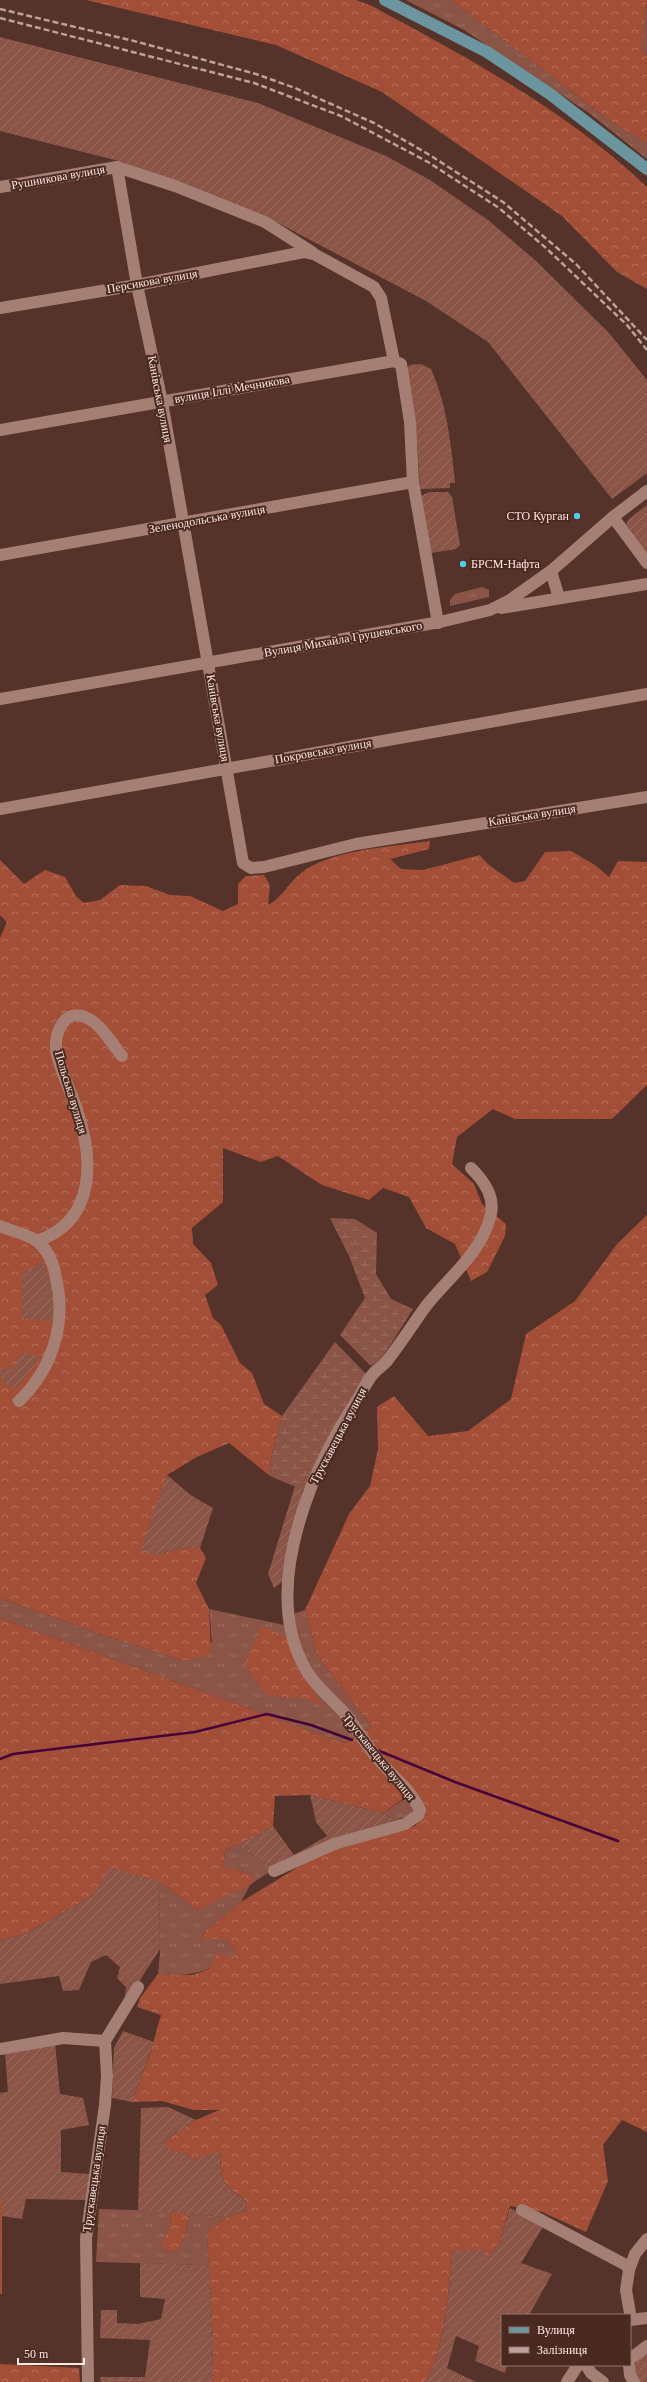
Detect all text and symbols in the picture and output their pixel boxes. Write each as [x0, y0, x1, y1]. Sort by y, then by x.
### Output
street label: Рушникова вулиця [10, 162, 106, 192]
street label: Персикова вулиця [106, 266, 199, 296]
street label: Канівська вулиця [145, 354, 175, 444]
street label: вулиця Іллі Мечникова [173, 372, 291, 406]
street label: Зеленодольська вулиця [148, 502, 267, 536]
place label: СТО Курган [506, 509, 570, 523]
marker: СТО Курган [572, 511, 582, 521]
place label: БРСМ-Нафта [471, 557, 541, 571]
marker: БРСМ-Нафта [458, 559, 468, 569]
street label: Вулиця Михайла Грушевського [263, 618, 423, 660]
street label: Канівська вулиця [203, 673, 233, 763]
street label: Покровська вулиця [274, 736, 373, 766]
street label: Канівська вулиця [487, 801, 577, 829]
street label: Польська вулиця [52, 1049, 90, 1136]
street label: Трускавецька вулиця [307, 1385, 369, 1486]
street label: Трускавецька вулиця [340, 1711, 418, 1803]
street label: Трускавецька вулиця [80, 2125, 108, 2233]
legend [501, 2314, 631, 2366]
text: Вулиця [537, 2323, 575, 2337]
scale bar [18, 2340, 84, 2366]
text: Залізниця [537, 2343, 588, 2357]
text: 50 m [24, 2347, 49, 2361]

